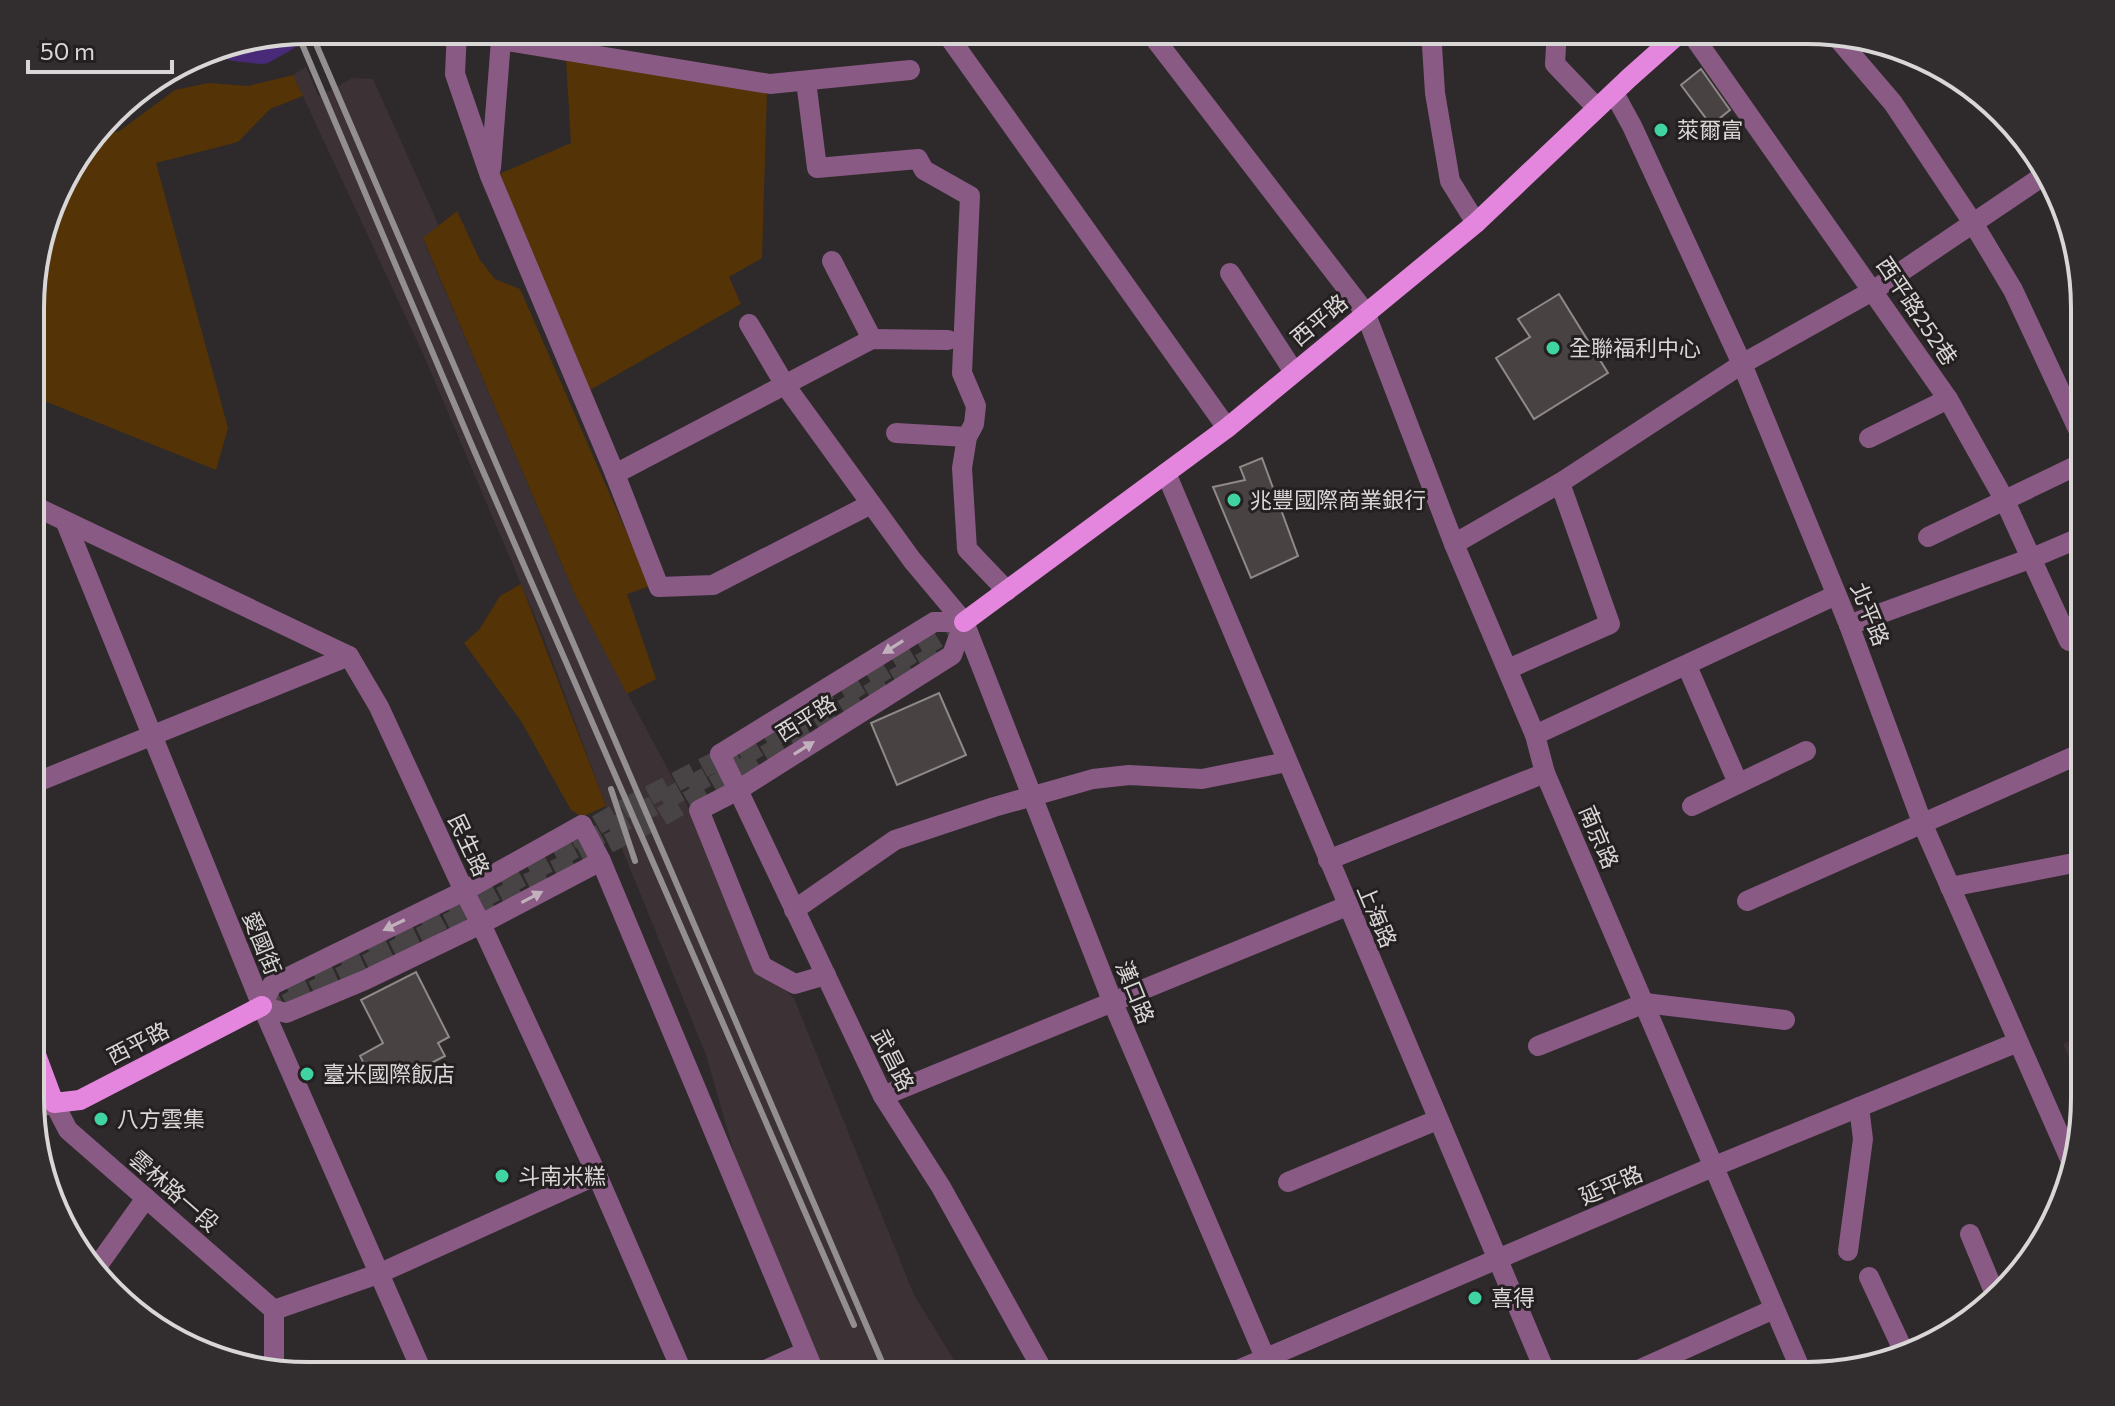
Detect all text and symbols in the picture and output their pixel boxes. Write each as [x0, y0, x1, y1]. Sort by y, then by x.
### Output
scale bar [28, 24, 172, 74]
text: 50 m [40, 36, 95, 65]
place label: 萊爾富 [1677, 116, 1743, 143]
marker: 萊爾富 [1652, 121, 1670, 139]
street label: 西平路252巷 [1871, 251, 1964, 370]
street label: 西平路 [1285, 288, 1353, 351]
place label: 全聯福利中心 [1569, 334, 1701, 361]
marker: 全聯福利中心 [1544, 339, 1562, 357]
place label: 兆豐國際商業銀行 [1250, 486, 1426, 513]
marker: 兆豐國際商業銀行 [1225, 491, 1243, 509]
street label: 北平路 [1846, 578, 1895, 649]
one-way arrow [882, 640, 904, 654]
street label: 西平路 [771, 689, 841, 747]
one-way arrow [793, 742, 815, 756]
street label: 南京路 [1574, 801, 1625, 872]
street label: 民生路 [443, 809, 496, 880]
street label: 上海路 [1352, 880, 1403, 951]
one-way arrow [521, 891, 543, 905]
street label: 愛國街 [238, 907, 287, 978]
one-way arrow [382, 919, 405, 932]
street label: 漢口路 [1111, 956, 1160, 1027]
street label: 西平路 [102, 1016, 173, 1070]
street label: 武昌路 [866, 1024, 920, 1095]
place label: 臺米國際飯店 [323, 1060, 455, 1087]
marker: 臺米國際飯店 [298, 1065, 316, 1083]
place label: 八方雲集 [117, 1105, 205, 1132]
marker: 八方雲集 [92, 1110, 110, 1128]
street label: 雲林路一段 [124, 1144, 225, 1237]
street label: 延平路 [1575, 1159, 1646, 1210]
place label: 斗南米糕 [518, 1162, 606, 1189]
marker: 斗南米糕 [493, 1167, 511, 1185]
place label: 喜得 [1491, 1284, 1535, 1311]
marker: 喜得 [1466, 1289, 1484, 1307]

